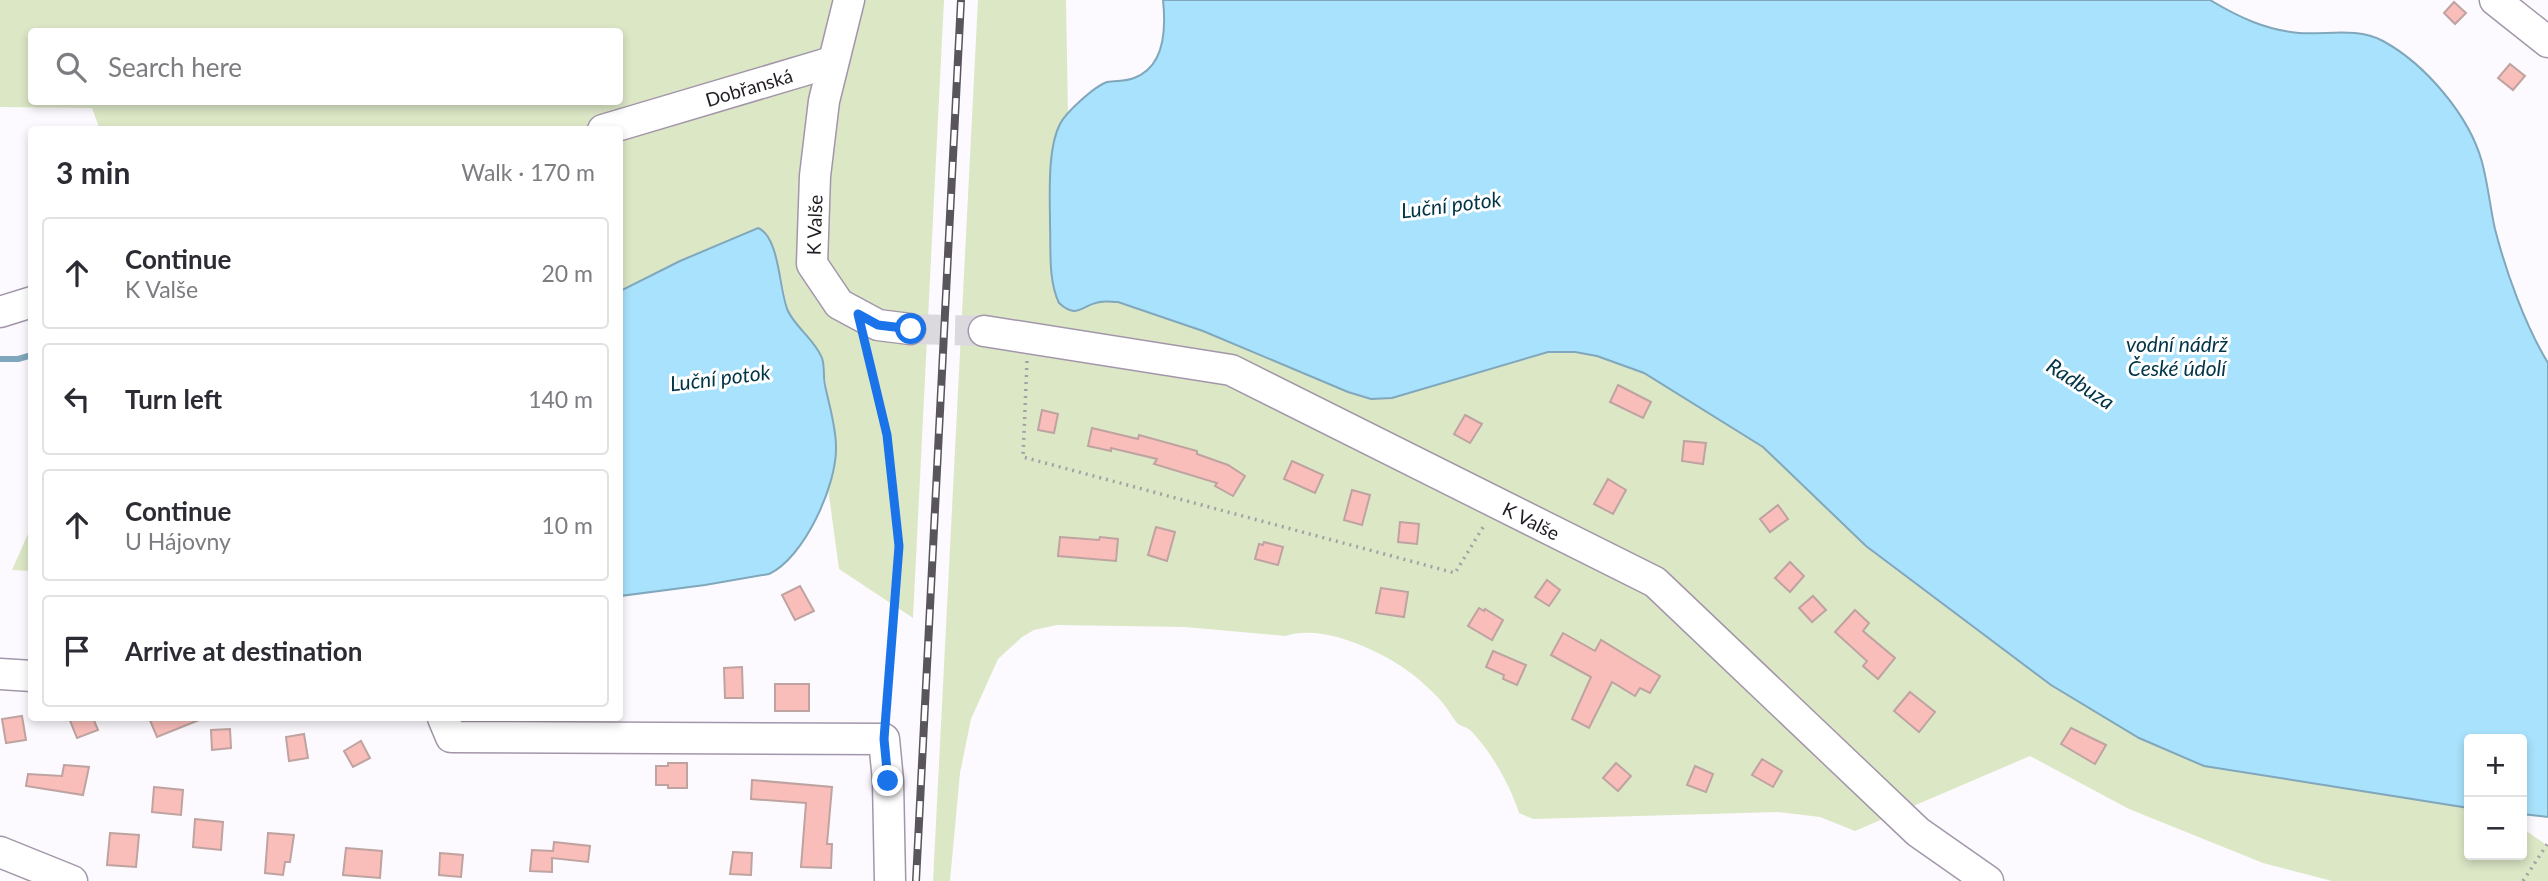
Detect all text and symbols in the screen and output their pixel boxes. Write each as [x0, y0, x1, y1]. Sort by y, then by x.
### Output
search box [28, 28, 623, 105]
icon: search [52, 48, 90, 86]
text: Search here [108, 51, 242, 83]
street label: Dobřanská [702, 63, 795, 111]
text: 3 min [56, 154, 130, 190]
text: Walk · 170 m [461, 158, 595, 186]
water label: Luční potok [1399, 185, 1504, 223]
street label: K Valše [801, 194, 827, 256]
text: Continue [125, 243, 231, 275]
icon: ahead [58, 254, 96, 292]
text: 20 m [542, 259, 593, 287]
text: K Valše [125, 275, 198, 303]
route start [895, 313, 926, 344]
water label: vodní nádrž České údolí [2126, 331, 2228, 380]
water label: Radbuza [2043, 352, 2119, 414]
water label: Luční potok [668, 358, 773, 396]
icon: left [58, 380, 96, 418]
text: Turn left [125, 383, 222, 415]
text: 140 m [528, 385, 593, 413]
text: Continue [125, 495, 231, 527]
street label: K Valše [1499, 496, 1564, 544]
icon: ahead [58, 506, 96, 544]
text: 10 m [542, 511, 593, 539]
text: U Hájovny [125, 527, 231, 555]
icon: arrive [58, 632, 96, 670]
text: Arrive at destination [125, 635, 362, 667]
map controls [2464, 734, 2527, 860]
button: + [2464, 734, 2527, 797]
route end [872, 765, 903, 796]
button: − [2464, 797, 2527, 860]

